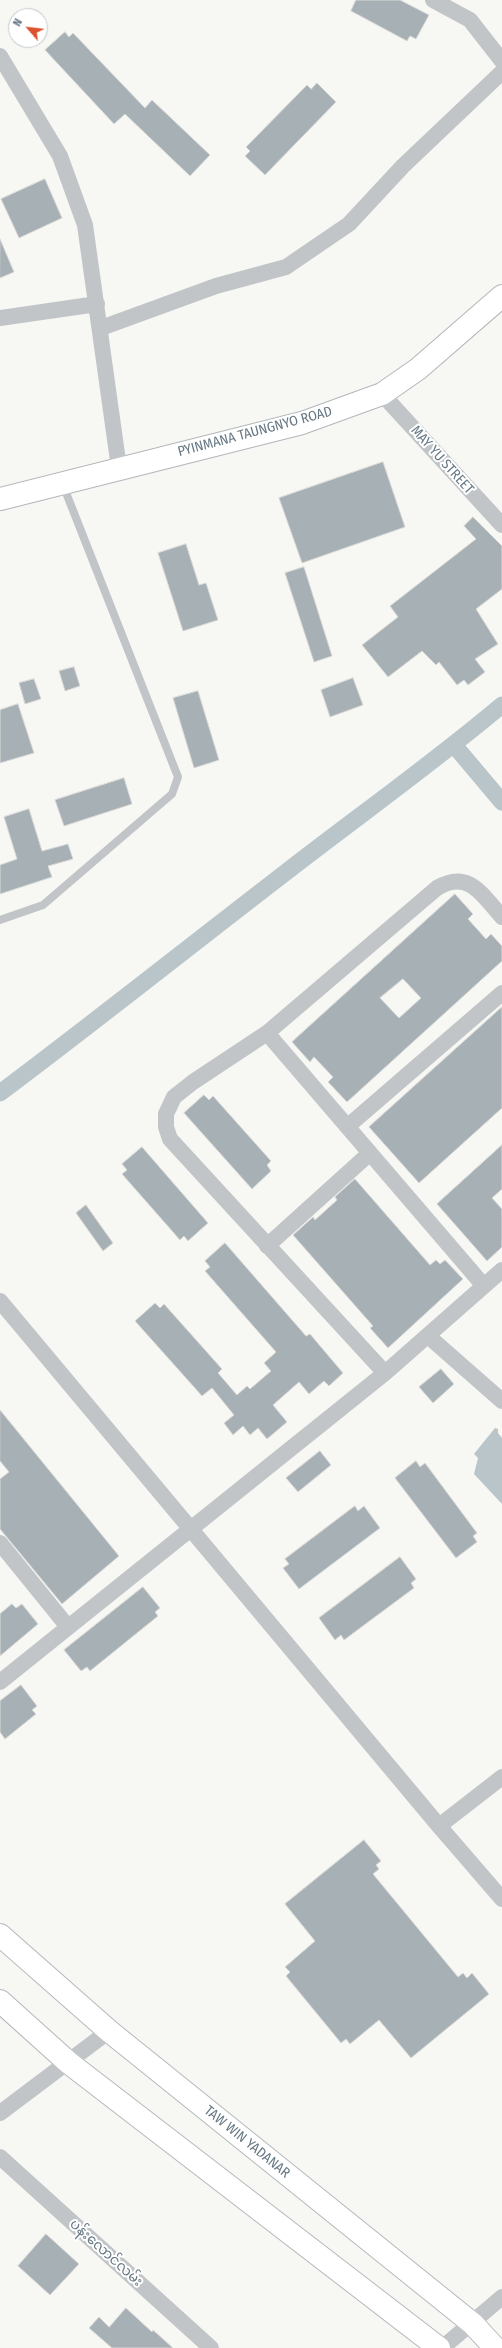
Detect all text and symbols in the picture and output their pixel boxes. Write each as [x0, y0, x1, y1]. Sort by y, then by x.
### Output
north arrow [8, 8, 48, 48]
text: N [11, 17, 25, 29]
street label: PYINMANA TAUNGNYO ROAD [176, 403, 334, 461]
street label: MAY YU STREET [407, 423, 477, 497]
street label: TAW WIN YADANAR [201, 2102, 293, 2182]
street label: ပန်းလောင်လမ်း [66, 2216, 146, 2290]

